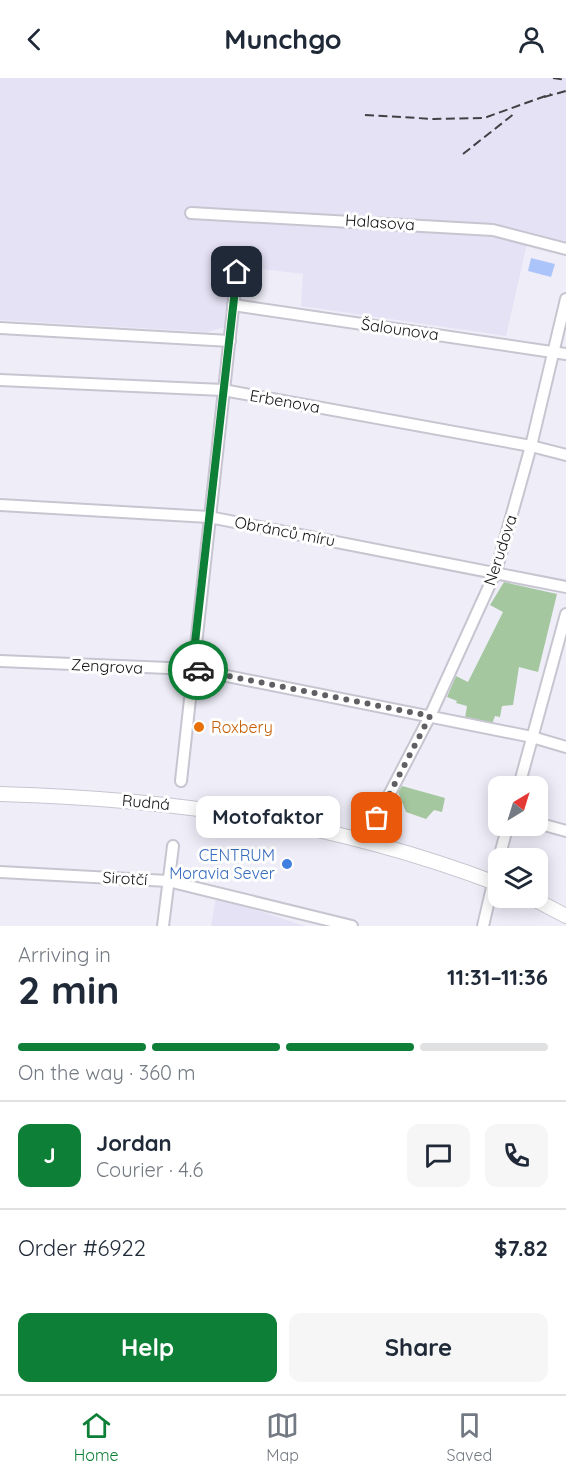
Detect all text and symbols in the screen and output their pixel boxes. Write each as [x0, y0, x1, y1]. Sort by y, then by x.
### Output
text: Munchgo [224, 22, 342, 56]
icon: back [18, 23, 51, 56]
icon: person [515, 23, 548, 56]
street label: Halasova [344, 210, 416, 234]
pin [211, 246, 262, 297]
icon: home [220, 255, 253, 288]
street label: Šalounova [360, 314, 440, 344]
street label: Erbenova [248, 385, 322, 417]
street label: Obránců míru [233, 511, 337, 551]
street label: Nerudova [479, 512, 521, 588]
courier [168, 640, 228, 700]
street label: Zengrova [71, 654, 143, 678]
icon: car [182, 654, 215, 687]
place label: Roxbery [211, 717, 273, 737]
marker: Roxbery [192, 720, 206, 734]
north arrow [488, 776, 548, 836]
map controls [488, 776, 548, 908]
street label: Rudná [121, 790, 171, 814]
pin [351, 792, 402, 843]
callout: Motofaktor [197, 797, 341, 839]
icon: bag [360, 801, 393, 834]
text: Motofaktor [212, 804, 324, 829]
place label: CENTRUM Moravia Sever [169, 845, 275, 883]
button: layers [488, 848, 548, 908]
marker: CENTRUM Moravia Sever [280, 857, 294, 871]
street label: Sirotčí [102, 867, 149, 889]
text: Arriving in [18, 942, 111, 967]
text: 11:31–11:36 [447, 963, 548, 991]
text: 2 min [18, 965, 120, 1014]
text: On the way · 360 m [18, 1060, 196, 1085]
button: chat [407, 1124, 470, 1187]
button: phone [485, 1124, 548, 1187]
text: Jordan [96, 1129, 172, 1157]
text: J [43, 1141, 56, 1169]
text: Courier · 4.6 [96, 1157, 203, 1182]
text: Order #6922 [18, 1234, 146, 1262]
text: $7.82 [494, 1234, 548, 1262]
button: Help [18, 1313, 277, 1382]
button: Share [289, 1313, 548, 1382]
tab: Home [74, 1409, 119, 1465]
tab: Map [266, 1409, 299, 1465]
tab: Saved [447, 1409, 492, 1465]

